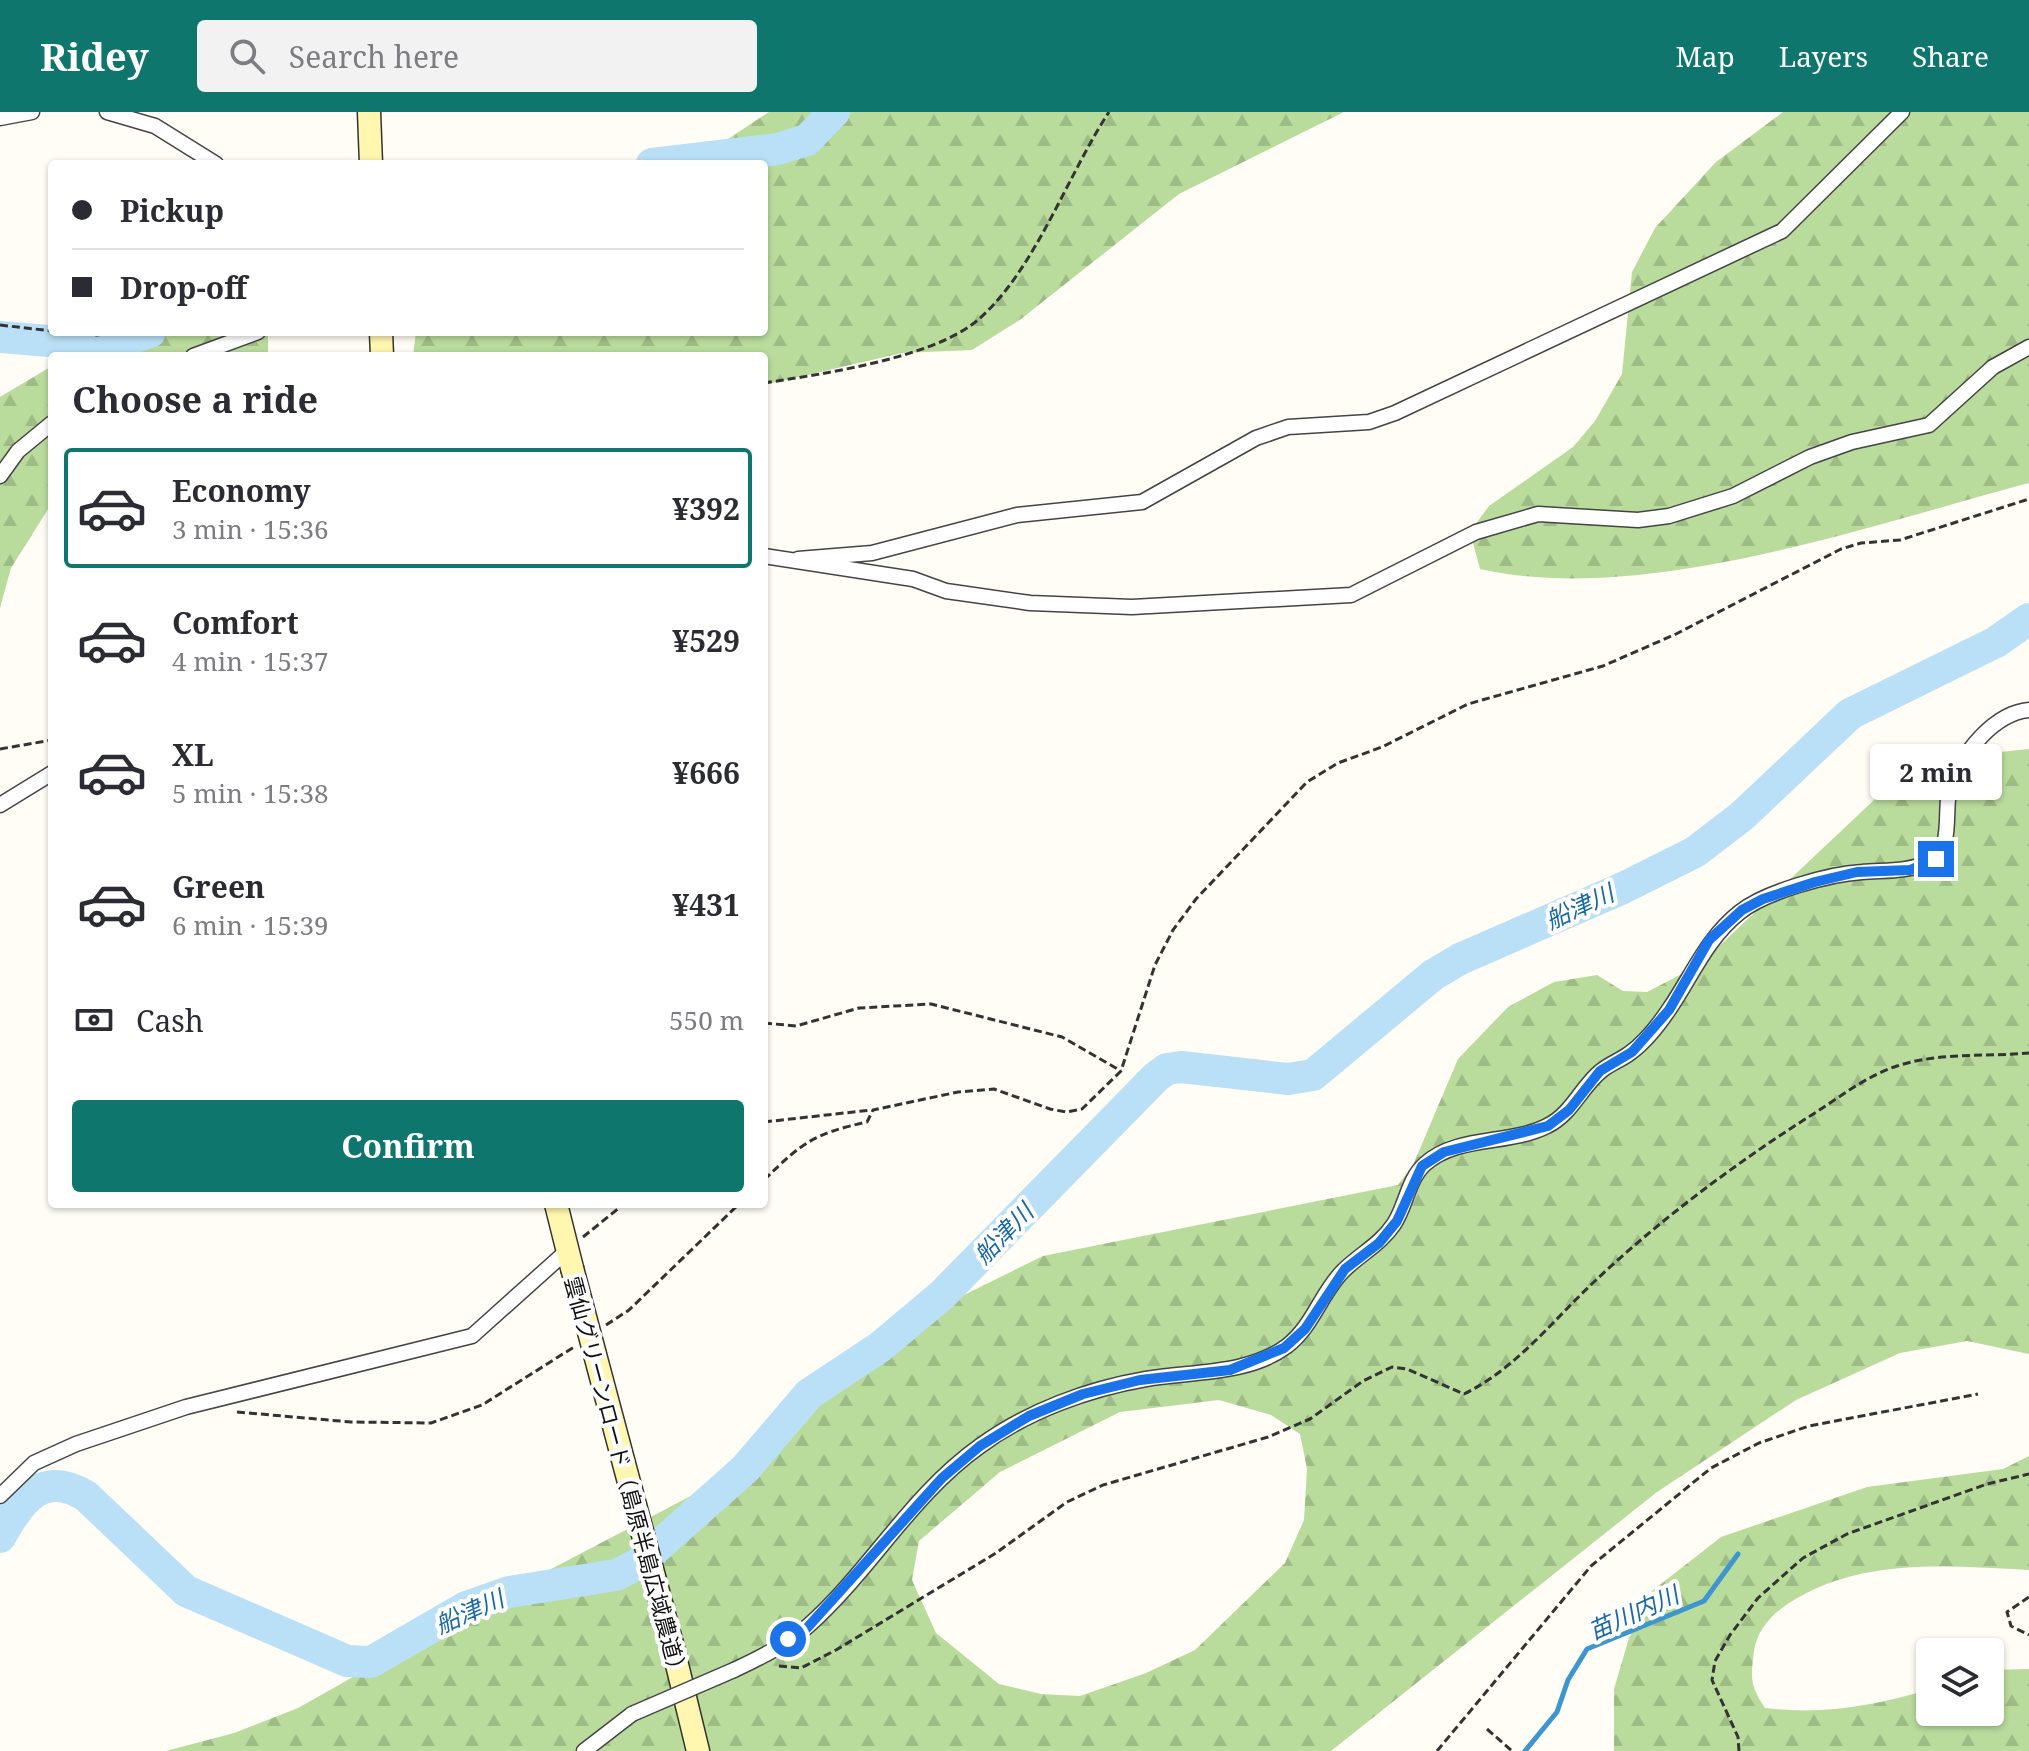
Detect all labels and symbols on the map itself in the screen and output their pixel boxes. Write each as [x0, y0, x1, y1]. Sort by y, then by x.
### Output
callout: 2 min [1870, 743, 2002, 799]
route end [1918, 841, 1954, 877]
water label: 船津川 [1539, 875, 1621, 936]
water label: 船津川 [966, 1193, 1042, 1270]
street label: 雲仙グリーンロード（島原半島広域農道） [559, 1273, 695, 1683]
water label: 苗川内川 [1582, 1576, 1686, 1647]
water label: 船津川 [429, 1580, 511, 1641]
route start [770, 1621, 806, 1657]

